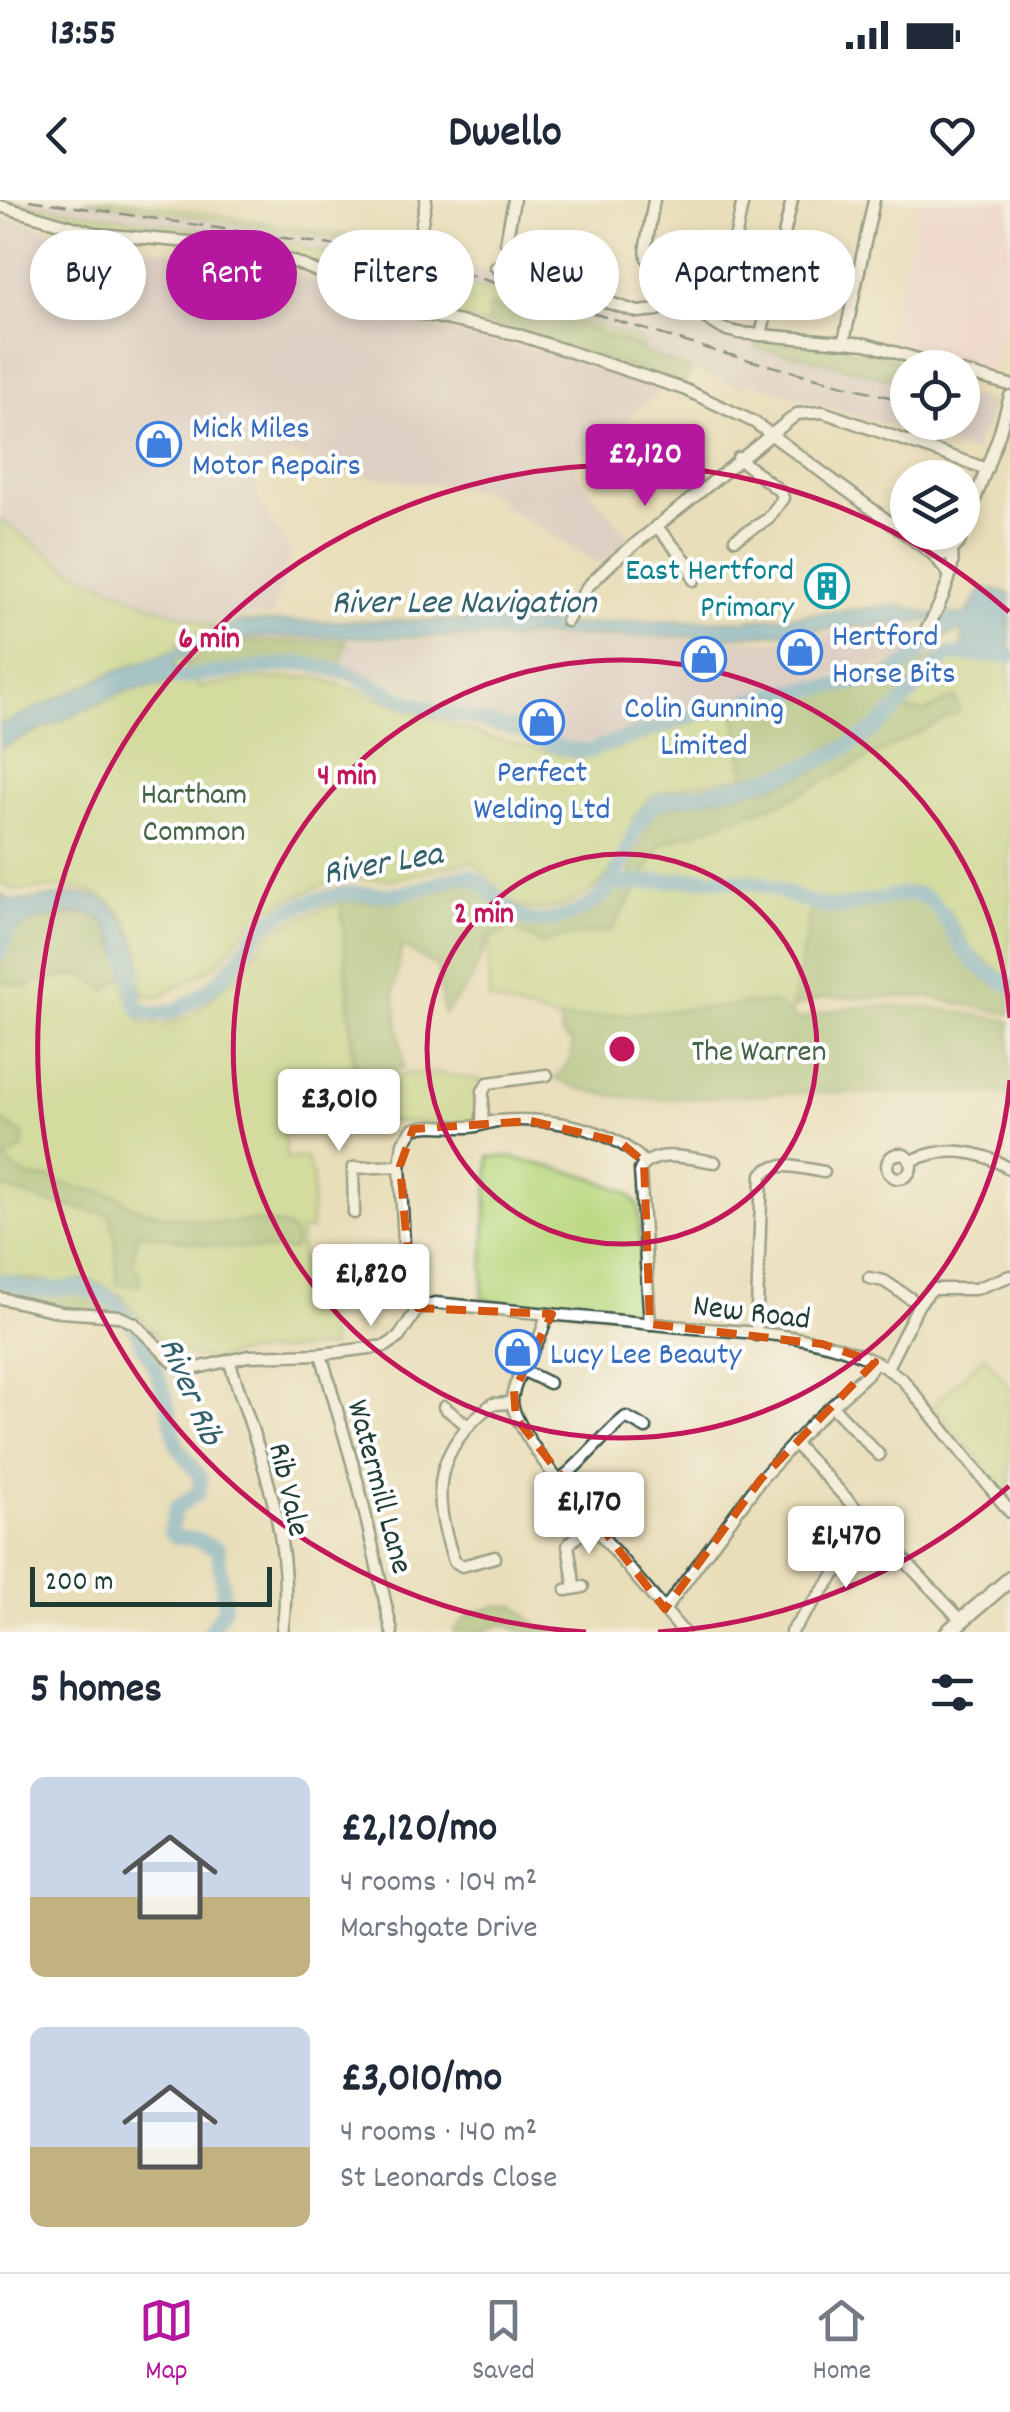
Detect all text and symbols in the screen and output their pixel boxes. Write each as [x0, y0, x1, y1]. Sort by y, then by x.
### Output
text: 13:55 [50, 8, 117, 63]
text: Dwello [448, 103, 562, 167]
icon: back [30, 108, 85, 163]
icon: heart [925, 108, 980, 163]
chip: Buy [30, 230, 146, 320]
chip: Rent [166, 230, 297, 320]
chip: Filters [317, 230, 474, 320]
chip: New [494, 230, 619, 320]
chip: Apartment [639, 230, 855, 320]
map controls [890, 350, 980, 550]
button: locate [890, 350, 980, 440]
place label: Mick Miles Motor Repairs [192, 408, 361, 491]
shop icon: Mick Miles Motor Repairs [136, 421, 182, 467]
pin: £2,120 [564, 424, 726, 509]
text: £2,120 [608, 433, 682, 479]
button: layers [890, 460, 980, 550]
place label: East Hertford Primary [625, 550, 795, 633]
building icon: East Hertford Primary [804, 563, 850, 609]
water label: River Lee Navigation [331, 580, 598, 630]
place label: Hertford Horse Bits [832, 616, 956, 699]
text: 6 min [178, 620, 240, 663]
shop icon: Hertford Horse Bits [777, 629, 823, 675]
shop icon: Colin Gunning Limited [681, 636, 727, 682]
place label: Colin Gunning Limited [624, 688, 784, 771]
shop icon: Perfect Welding Ltd [519, 699, 565, 745]
place label: Perfect Welding Ltd [474, 752, 610, 835]
text: 4 min [317, 757, 377, 800]
park label: Hartham Common [141, 774, 247, 857]
water label: River Lea [319, 831, 448, 901]
text: 2 min [454, 895, 514, 938]
centre of rings [604, 1031, 640, 1067]
park label: The Warren [692, 1031, 826, 1077]
pin: £3,010 [258, 1069, 420, 1154]
text: £3,010 [300, 1078, 378, 1124]
pin: £1,820 [290, 1244, 452, 1329]
text: £1,820 [334, 1253, 408, 1299]
street label: New Road [690, 1285, 813, 1345]
shop icon: Lucy Lee Beauty [495, 1329, 541, 1375]
water label: River Rib [143, 1330, 235, 1456]
place label: Lucy Lee Beauty [550, 1334, 742, 1380]
street label: Watermill Lane [332, 1395, 422, 1579]
street label: Rib Vale [253, 1439, 319, 1541]
pin: £1,170 [508, 1472, 670, 1557]
text: £1,170 [556, 1481, 622, 1527]
pin: £1,470 [765, 1506, 927, 1591]
text: £1,470 [810, 1515, 882, 1561]
scale bar [30, 1562, 272, 1606]
text: 200 m [45, 1564, 113, 1604]
text: 5 homes [30, 1662, 162, 1722]
icon: filters [925, 1665, 980, 1720]
text: £2,120/mo [340, 1801, 497, 1861]
icon: home [110, 1817, 230, 1937]
text: 4 rooms · 104 m² [340, 1861, 537, 1907]
text: Marshgate Drive [340, 1907, 538, 1953]
text: £3,010/mo [340, 2051, 502, 2111]
icon: home [110, 2067, 230, 2187]
text: 4 rooms · 140 m² [340, 2111, 537, 2157]
text: St Leonards Close [340, 2157, 557, 2203]
tab: Map [139, 2293, 194, 2393]
tab: Saved [472, 2293, 535, 2393]
tab: Home [813, 2293, 871, 2393]

